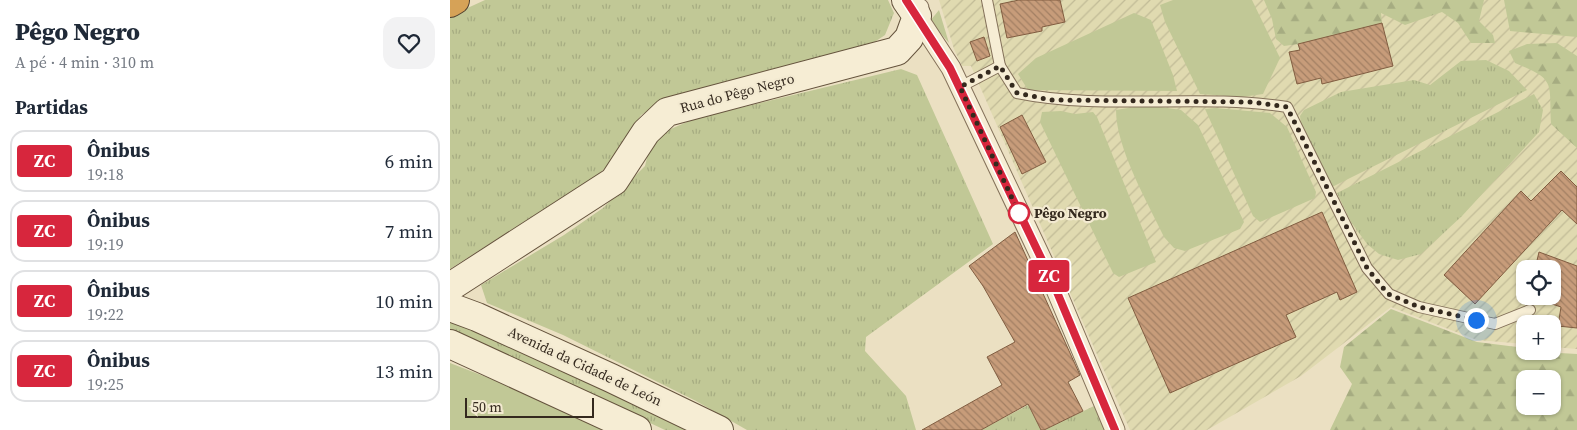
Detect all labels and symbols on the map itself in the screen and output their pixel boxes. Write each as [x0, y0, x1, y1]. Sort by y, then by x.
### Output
street label: Rua do Pêgo Negro [678, 68, 797, 118]
marker: Pêgo Negro [1008, 202, 1030, 224]
place label: Pêgo Negro [1034, 203, 1107, 223]
line badge: ZC [1026, 260, 1072, 292]
your location [1464, 308, 1489, 333]
street label: Avenida da Cidade de León [505, 322, 666, 411]
scale bar [465, 395, 594, 418]

